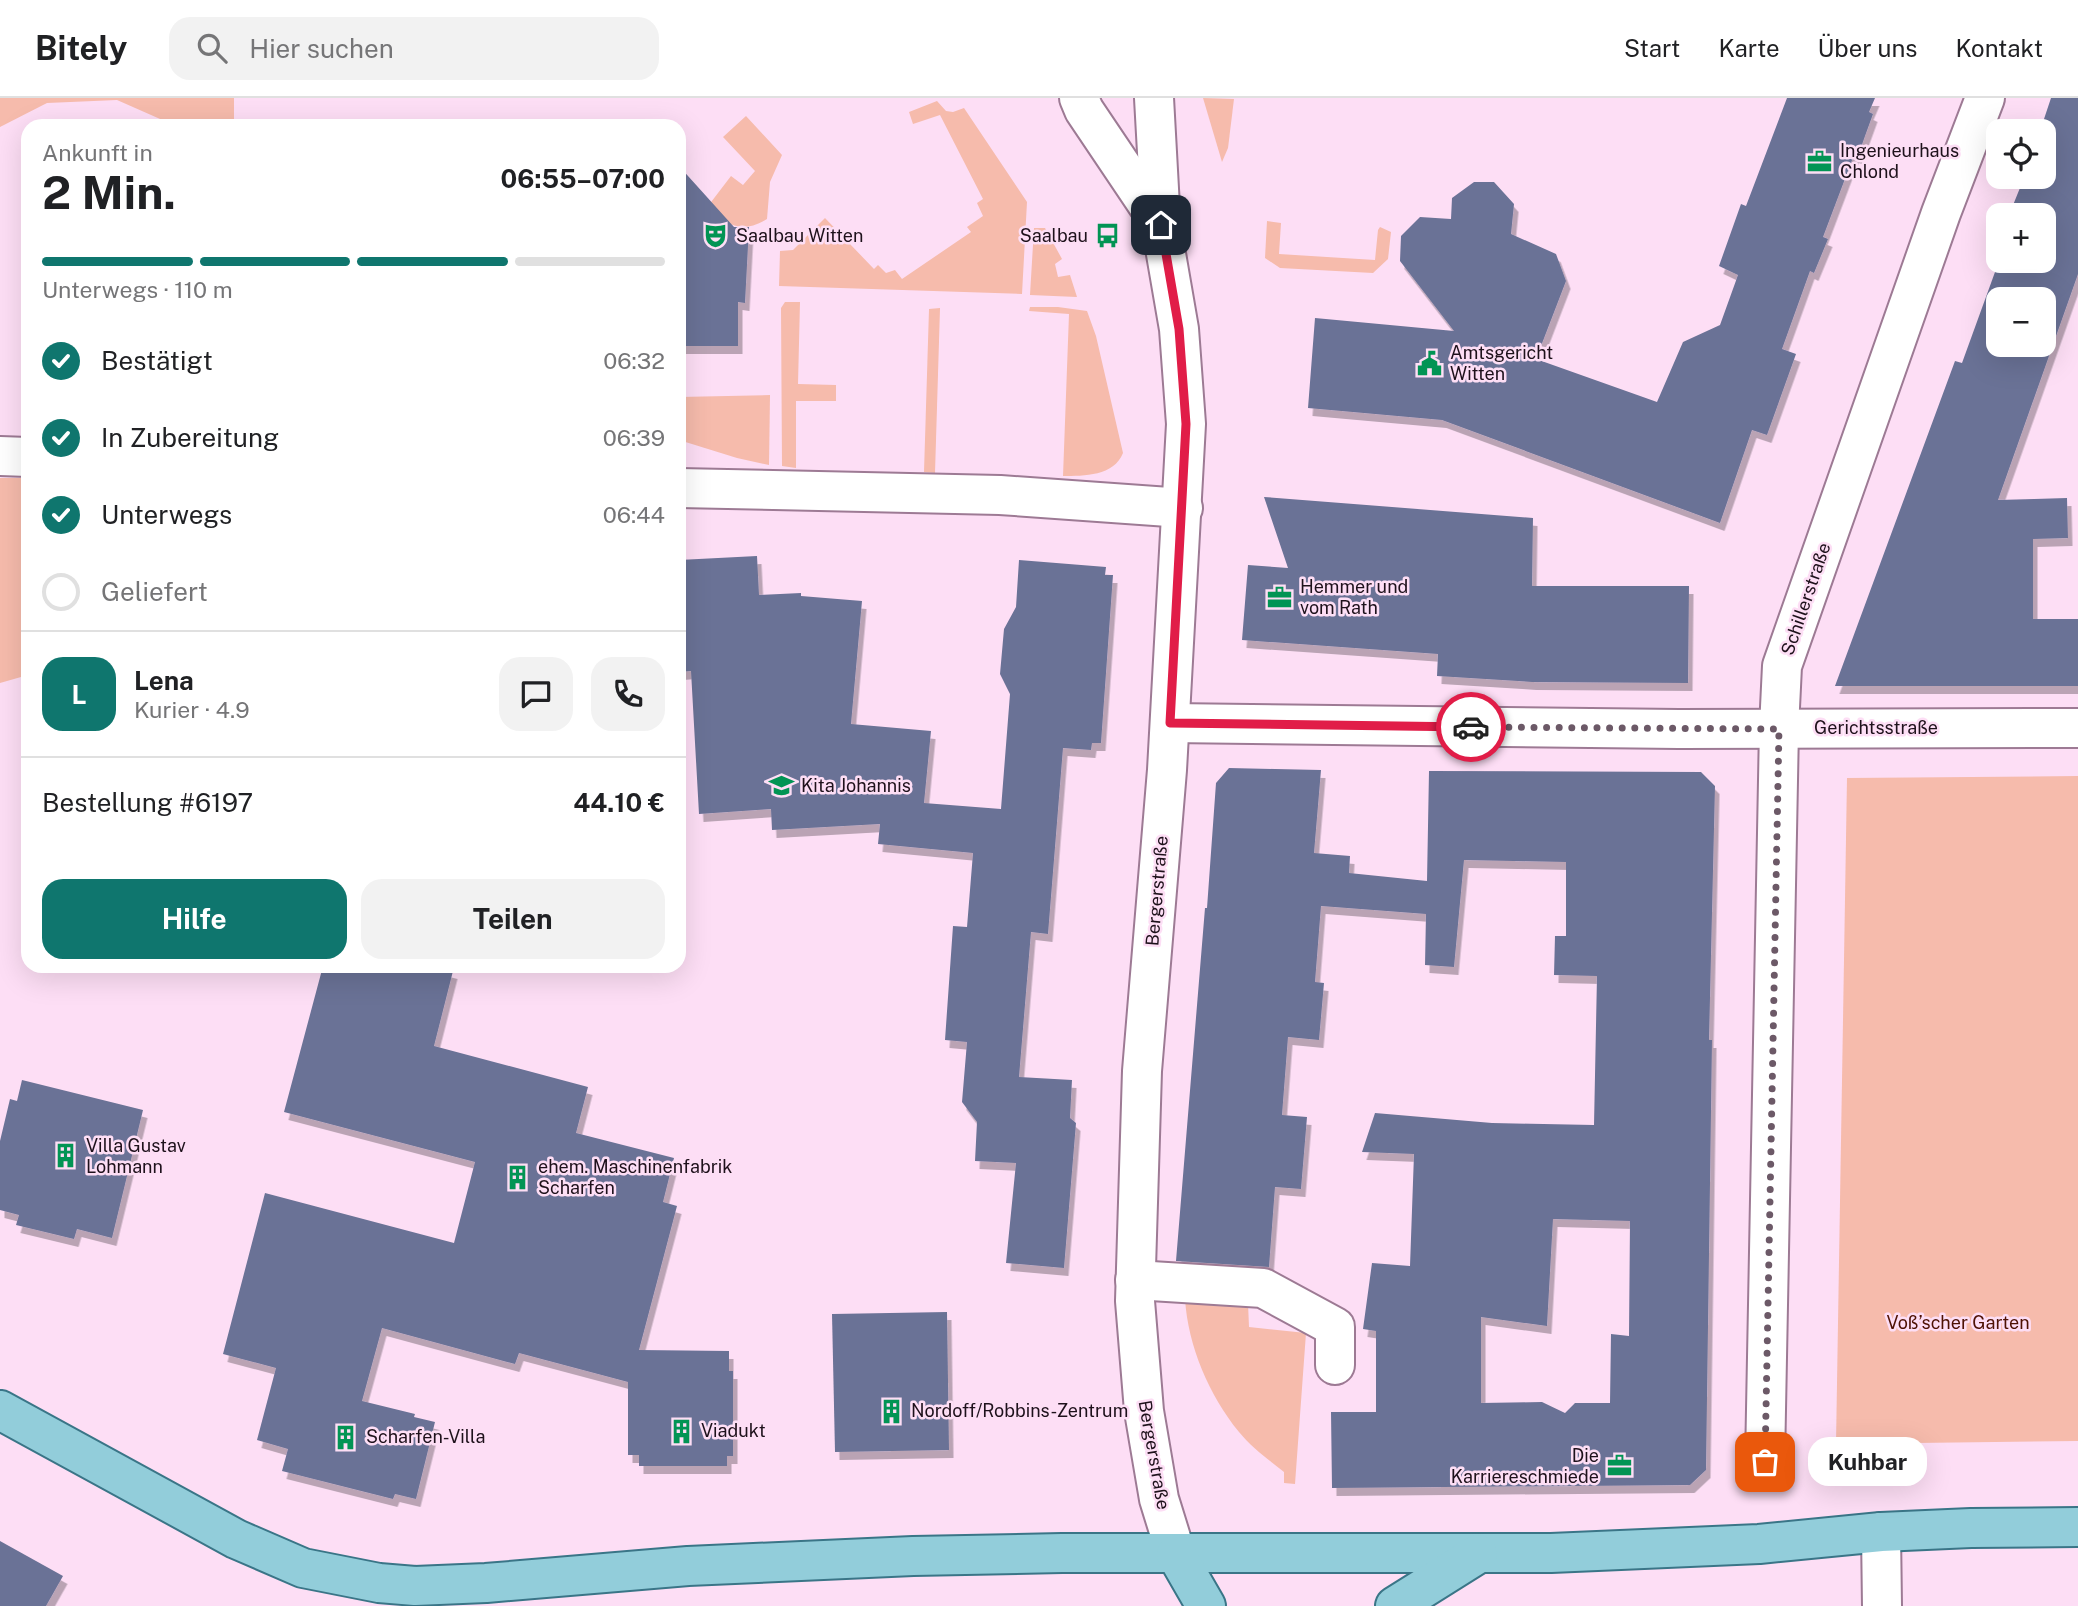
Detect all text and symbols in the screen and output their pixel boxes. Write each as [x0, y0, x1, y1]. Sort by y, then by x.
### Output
search box [169, 17, 659, 80]
text: Bitely [35, 29, 127, 67]
icon: search [193, 29, 231, 67]
text: Hier suchen [249, 33, 394, 64]
text: Start [1624, 34, 1680, 62]
text: Karte [1718, 34, 1780, 62]
text: Über uns [1818, 34, 1917, 62]
text: Kontakt [1955, 34, 2043, 62]
map controls [1986, 119, 2056, 357]
button: locate [1986, 119, 2056, 189]
text: Ankunft in [42, 139, 153, 166]
place label: Ingenieurhaus Chlond [1840, 140, 1959, 182]
office icon: Ingenieurhaus Chlond [1806, 147, 1834, 175]
text: 06:55–07:00 [501, 163, 665, 194]
text: 2 Min. [42, 165, 176, 219]
pin [1131, 195, 1191, 255]
button: + [1986, 203, 2056, 273]
icon: home [1142, 206, 1180, 244]
theatre icon: Saalbau Witten [702, 222, 730, 250]
bus stop icon: Saalbau [1094, 222, 1122, 250]
place label: Saalbau Witten [736, 225, 863, 246]
place label: Saalbau [1020, 225, 1088, 246]
text: Unterwegs · 110 m [42, 276, 233, 303]
button: − [1986, 287, 2056, 357]
icon: check [42, 342, 80, 380]
place label: Amtsgericht Witten [1450, 342, 1553, 384]
text: Bestätigt [101, 345, 213, 376]
text: 06:32 [603, 347, 665, 374]
public building icon: Amtsgericht Witten [1416, 349, 1444, 377]
icon: check [42, 419, 80, 457]
text: In Zubereitung [101, 422, 279, 453]
text: 06:39 [603, 424, 665, 451]
icon: check [42, 496, 80, 534]
text: Unterwegs [101, 499, 232, 530]
text: 06:44 [603, 501, 665, 528]
street label: Schillerstraße [1776, 540, 1835, 658]
text: Geliefert [101, 576, 208, 607]
place label: Hemmer und vom Rath [1300, 576, 1408, 618]
office icon: Hemmer und vom Rath [1266, 583, 1294, 611]
button: chat [499, 657, 573, 731]
button: phone [591, 657, 665, 731]
text: Lena [134, 665, 194, 696]
text: L [71, 679, 87, 710]
courier [1436, 692, 1506, 762]
text: Kurier · 4.9 [134, 696, 250, 723]
icon: car [1452, 708, 1490, 746]
street label: Gerichtsstraße [1814, 717, 1938, 738]
school or university icon: Kita Johannis [767, 772, 795, 800]
place label: Kita Johannis [801, 775, 911, 796]
text: Bestellung #6197 [42, 787, 253, 818]
text: 44.10 € [573, 787, 665, 818]
street label: Bergerstraße [1141, 835, 1172, 947]
button: Hilfe [42, 879, 347, 959]
button: Teilen [361, 879, 665, 959]
place label: Villa Gustav Lohmann [86, 1135, 186, 1177]
building icon: Villa Gustav Lohmann [52, 1142, 80, 1170]
place label: ehem. Maschinenfabrik Scharfen [538, 1156, 732, 1198]
building icon: ehem. Maschinenfabrik Scharfen [504, 1163, 532, 1191]
park label: Voß’scher Garten [1886, 1312, 2030, 1333]
building icon: Nordoff/Robbins-Zentrum [877, 1397, 905, 1425]
street label: Bergerstraße [1135, 1399, 1174, 1511]
place label: Nordoff/Robbins-Zentrum [911, 1400, 1128, 1421]
building icon: Viadukt [667, 1417, 695, 1445]
place label: Viadukt [701, 1420, 766, 1441]
building icon: Scharfen-Villa [332, 1423, 360, 1451]
place label: Scharfen-Villa [366, 1426, 485, 1447]
pin [1735, 1432, 1795, 1492]
callout: Kuhbar [1807, 1438, 1926, 1486]
icon: bag [1746, 1443, 1784, 1481]
place label: Die Karriereschmiede [1451, 1445, 1599, 1487]
text: Kuhbar [1828, 1448, 1907, 1475]
office icon: Die Karriereschmiede [1605, 1452, 1633, 1480]

